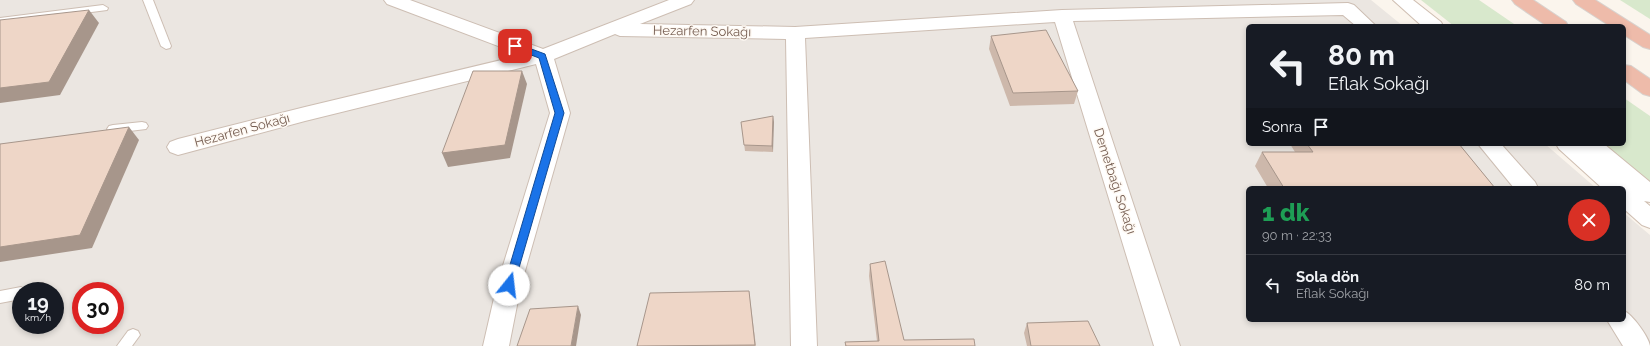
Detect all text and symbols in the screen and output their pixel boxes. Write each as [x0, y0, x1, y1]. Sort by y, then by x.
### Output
street label: Hezarfen Sokağı [653, 23, 751, 39]
pin [498, 29, 532, 63]
icon: arrive [504, 35, 526, 57]
text: 80 m [1328, 39, 1395, 72]
icon: left [1262, 40, 1314, 92]
text: Eflak Sokağı [1328, 73, 1429, 94]
street label: Hezarfen Sokağı [193, 110, 291, 150]
icon: arrive [1310, 116, 1332, 138]
text: Sonra [1262, 118, 1302, 136]
street label: Demetbağı Sokağı [1091, 126, 1139, 236]
text: 1 dk [1262, 198, 1309, 227]
button: close [1568, 199, 1610, 241]
text: 90 m · 22:33 [1262, 228, 1332, 243]
position arrow [488, 264, 530, 306]
text: Sola dön [1296, 268, 1359, 286]
icon: left [1262, 274, 1284, 296]
text: 80 m [1574, 276, 1610, 294]
speed limit sign: 30 [72, 282, 124, 334]
text: Eflak Sokağı [1296, 286, 1369, 301]
text: 19 [27, 291, 49, 315]
text: km/h [25, 312, 51, 323]

